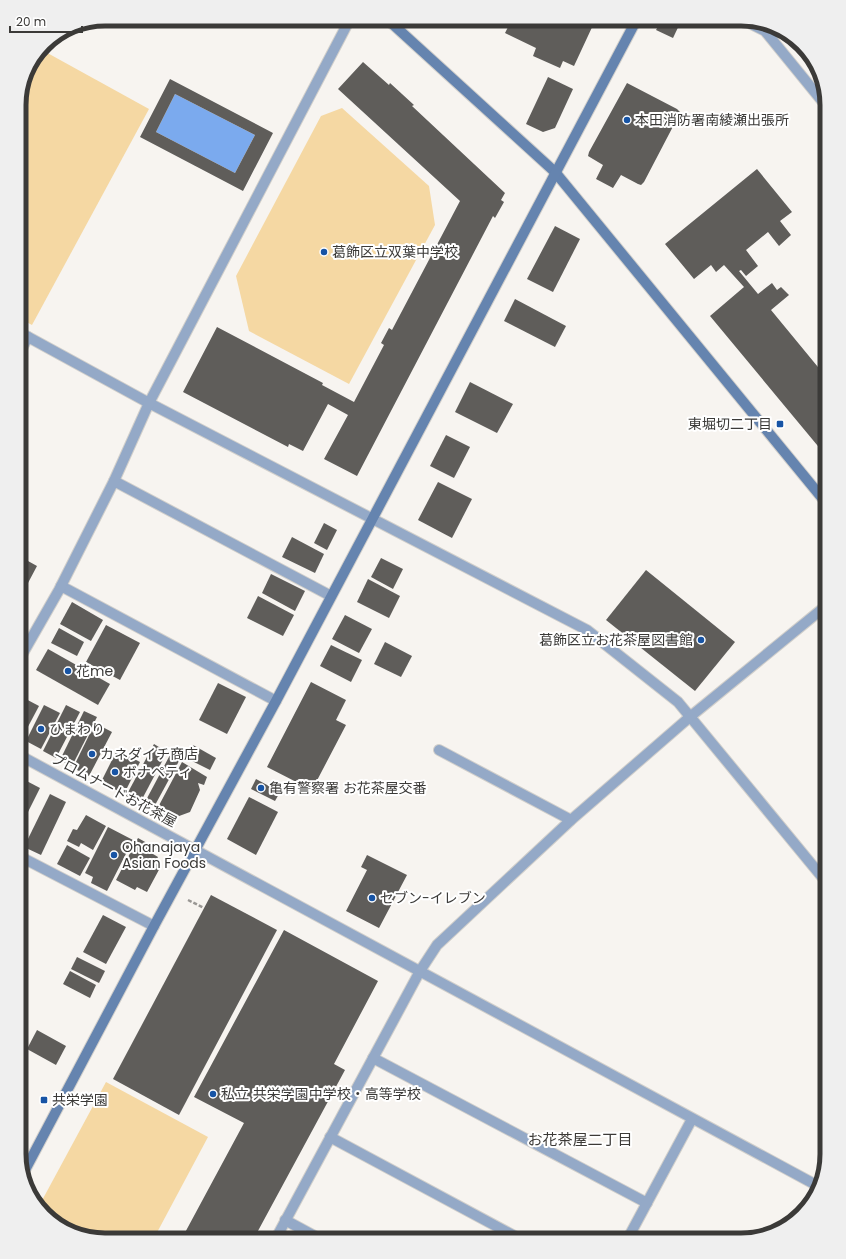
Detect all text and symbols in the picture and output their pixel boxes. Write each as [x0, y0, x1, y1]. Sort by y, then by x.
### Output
scale bar [10, 8, 82, 34]
text: 20 m [16, 13, 46, 30]
place label: 本田消防署南綾瀬出張所 [635, 110, 789, 130]
marker: 本田消防署南綾瀬出張所 [622, 115, 632, 125]
place label: 葛飾区立双葉中学校 [332, 242, 458, 262]
marker: 葛飾区立双葉中学校 [319, 247, 329, 257]
place label: 東堀切二丁目 [688, 414, 772, 434]
marker: 東堀切二丁目 [775, 419, 785, 429]
place label: 葛飾区立お花茶屋図書館 [539, 630, 693, 650]
marker: 葛飾区立お花茶屋図書館 [696, 635, 706, 645]
place label: 花me [76, 661, 113, 681]
marker: 花me [63, 666, 73, 676]
place label: ひまわり [49, 719, 105, 739]
marker: ひまわり [36, 724, 46, 734]
place label: カネダイチ商店 [100, 744, 198, 764]
street label: プロムナードお花茶屋 [47, 748, 181, 832]
marker: カネダイチ商店 [87, 749, 97, 759]
place label: ボナペティ [123, 762, 192, 782]
marker: ボナペティ [110, 767, 120, 777]
place label: 亀有警察署 お花茶屋交番 [269, 778, 427, 798]
marker: 亀有警察署 お花茶屋交番 [256, 783, 266, 793]
place label: Ohanajaya Asian Foods [122, 837, 206, 873]
marker: Ohanajaya Asian Foods [109, 850, 119, 860]
place label: セブン-イレブン [380, 888, 486, 908]
marker: セブン-イレブン [367, 893, 377, 903]
place label: 私立 共栄学園中学校・高等学校 [221, 1084, 421, 1104]
marker: 私立 共栄学園中学校・高等学校 [208, 1089, 218, 1099]
place label: 共栄学園 [52, 1090, 108, 1110]
marker: 共栄学園 [39, 1095, 49, 1105]
district label: お花茶屋二丁目 [527, 1129, 633, 1150]

